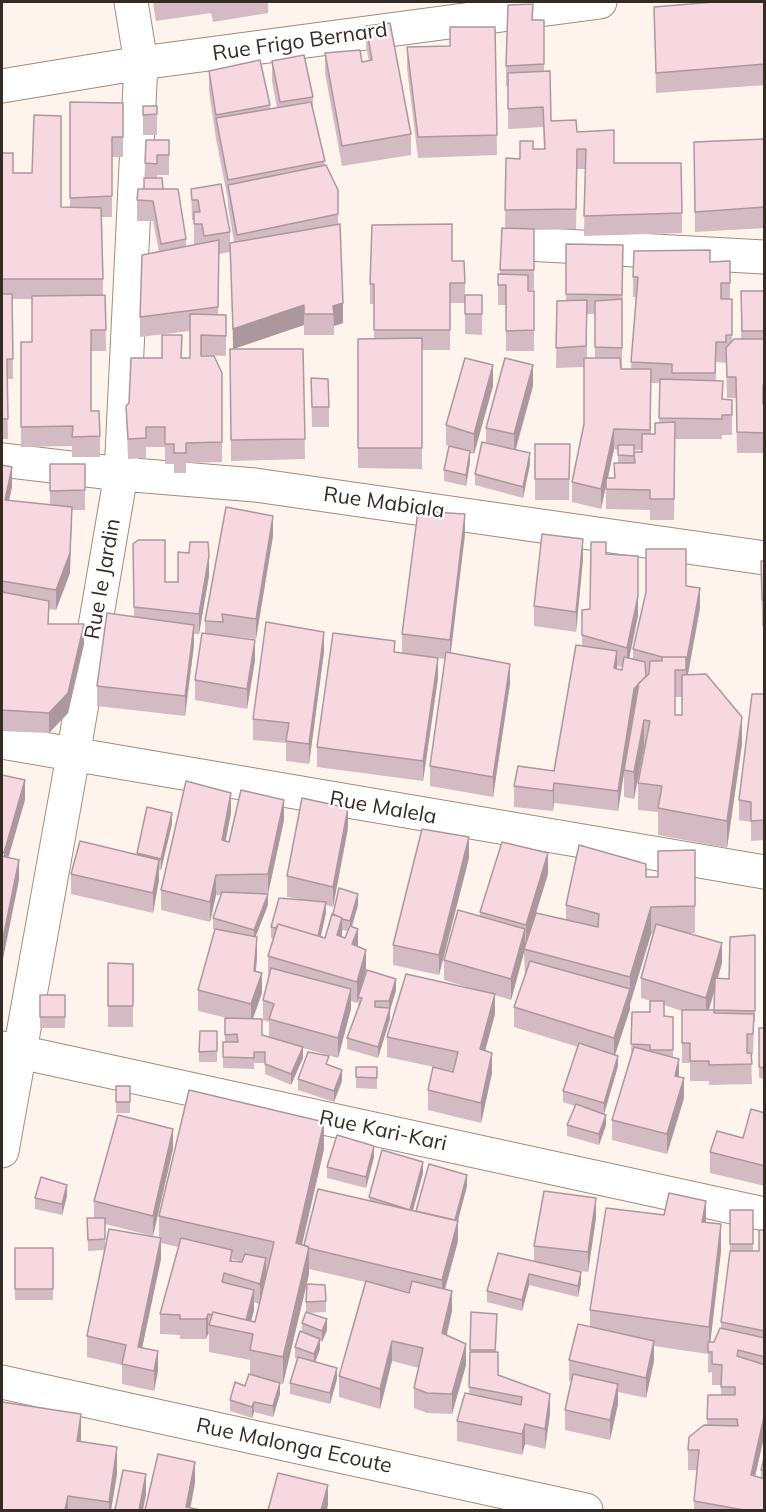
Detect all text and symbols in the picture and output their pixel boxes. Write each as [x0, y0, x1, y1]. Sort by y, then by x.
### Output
street label: Rue Frigo Bernard [211, 17, 389, 67]
street label: Rue Mabiala [322, 482, 446, 524]
street label: Rue le Jardin [80, 517, 126, 641]
street label: Rue Malela [328, 786, 438, 830]
street label: Rue Kari-Kari [317, 1105, 449, 1157]
street label: Rue Malonga Ecoute [194, 1413, 394, 1479]

